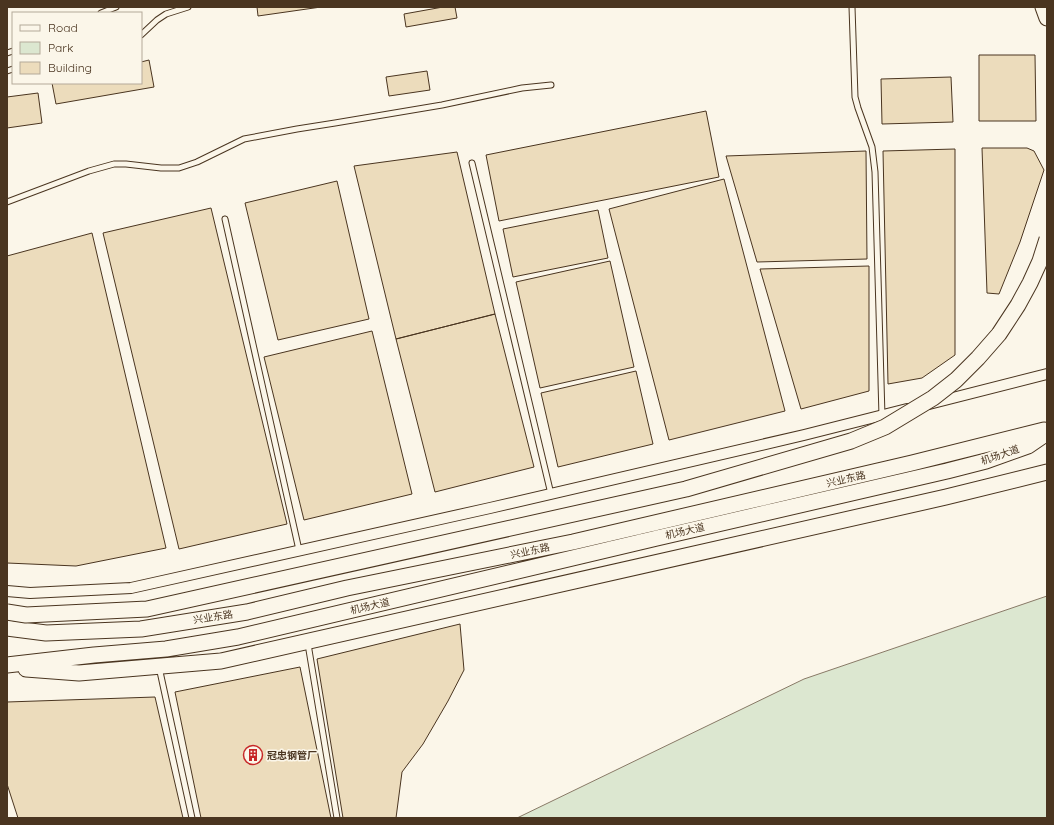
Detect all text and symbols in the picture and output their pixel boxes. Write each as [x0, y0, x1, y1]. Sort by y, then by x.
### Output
legend [12, 12, 142, 84]
text: Road [48, 20, 78, 35]
text: Park [48, 40, 73, 55]
text: Building [48, 60, 92, 75]
street label: 机场大道 [979, 442, 1021, 468]
street label: 兴业东路 [825, 468, 867, 490]
street label: 机场大道 [664, 520, 706, 542]
street label: 兴业东路 [509, 540, 551, 562]
street label: 机场大道 [349, 595, 391, 617]
street label: 兴业东路 [192, 607, 234, 627]
building icon: 冠忠钢管厂 [242, 744, 264, 766]
place label: 冠忠钢管厂 [267, 749, 317, 762]

